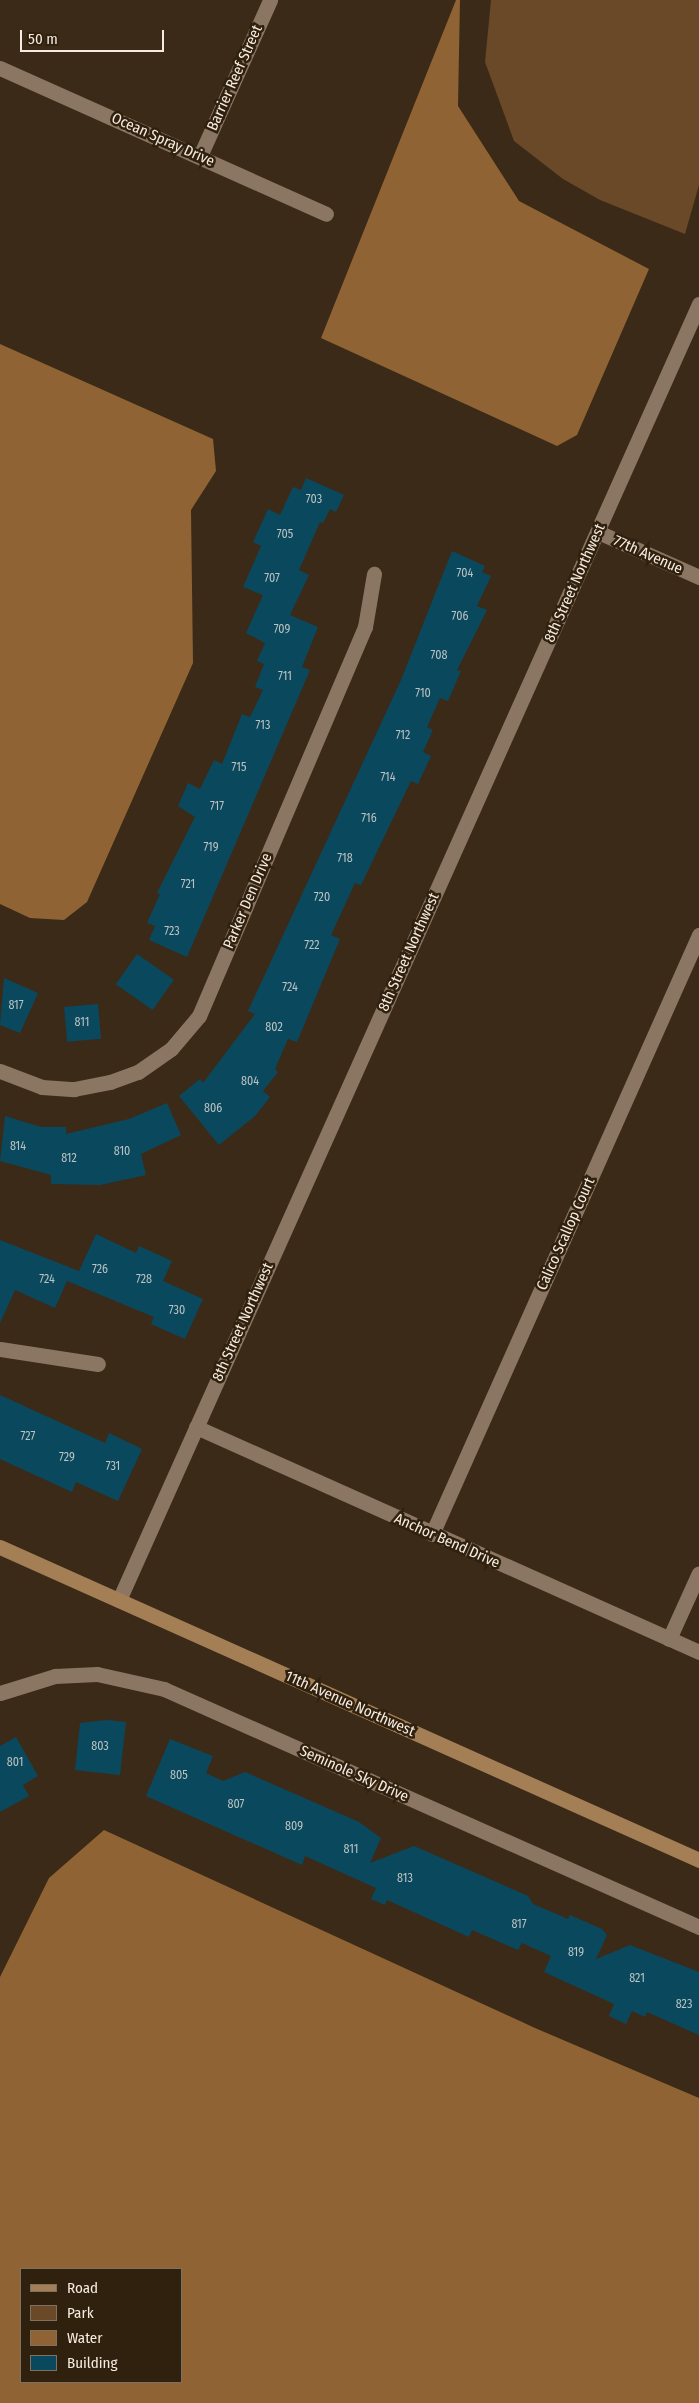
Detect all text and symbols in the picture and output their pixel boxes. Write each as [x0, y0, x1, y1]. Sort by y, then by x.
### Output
scale bar [22, 20, 166, 52]
street label: Barrier Reef Street [204, 22, 266, 134]
text: 50 m [28, 30, 58, 48]
street label: Ocean Spray Drive [109, 109, 217, 171]
house number: 703 [306, 493, 322, 507]
street label: 8th Street Northwest [541, 521, 609, 645]
house number: 705 [277, 528, 293, 542]
street label: 77th Avenue [611, 532, 685, 578]
house number: 704 [457, 567, 473, 581]
house number: 707 [264, 572, 280, 586]
house number: 706 [452, 610, 468, 624]
house number: 709 [274, 623, 290, 637]
house number: 708 [431, 649, 447, 663]
house number: 711 [278, 670, 292, 684]
house number: 710 [415, 687, 431, 701]
house number: 713 [256, 719, 270, 733]
house number: 712 [396, 729, 410, 743]
house number: 715 [232, 761, 246, 775]
house number: 714 [380, 771, 396, 785]
house number: 717 [210, 800, 224, 814]
house number: 716 [361, 812, 377, 826]
house number: 719 [203, 841, 219, 855]
street label: Parker Den Drive [220, 851, 276, 951]
house number: 718 [337, 852, 353, 866]
house number: 721 [181, 878, 195, 892]
street label: 8th Street Northwest [375, 890, 443, 1014]
house number: 720 [314, 891, 330, 905]
house number: 723 [164, 925, 180, 939]
house number: 722 [304, 939, 320, 953]
house number: 724 [282, 981, 298, 995]
house number: 817 [8, 999, 24, 1013]
house number: 811 [75, 1016, 89, 1030]
house number: 802 [265, 1021, 283, 1035]
house number: 804 [241, 1075, 259, 1089]
house number: 806 [204, 1102, 222, 1116]
house number: 814 [10, 1140, 26, 1154]
house number: 810 [114, 1145, 130, 1159]
house number: 812 [61, 1152, 77, 1166]
street label: Calico Scallop Court [533, 1175, 599, 1293]
street label: 8th Street Northwest [209, 1260, 277, 1384]
house number: 726 [92, 1263, 108, 1277]
house number: 724 [39, 1273, 55, 1287]
house number: 728 [136, 1273, 152, 1287]
house number: 730 [169, 1304, 185, 1318]
house number: 727 [21, 1430, 35, 1444]
house number: 729 [59, 1451, 75, 1465]
house number: 731 [106, 1460, 120, 1474]
street label: Anchor Bend Drive [391, 1510, 503, 1572]
street label: 11th Avenue Northwest [282, 1667, 418, 1741]
house number: 803 [91, 1740, 109, 1754]
street label: Seminole Sky Drive [297, 1742, 411, 1806]
house number: 801 [7, 1756, 23, 1770]
house number: 805 [170, 1769, 188, 1783]
house number: 807 [228, 1798, 244, 1812]
house number: 809 [285, 1820, 303, 1834]
house number: 811 [344, 1843, 358, 1857]
house number: 813 [397, 1872, 413, 1886]
house number: 817 [511, 1918, 527, 1932]
house number: 819 [568, 1946, 584, 1960]
house number: 821 [629, 1972, 645, 1986]
house number: 823 [676, 1998, 692, 2012]
legend [20, 2268, 182, 2383]
text: Road [67, 2279, 98, 2297]
text: Park [67, 2304, 94, 2322]
text: Water [67, 2329, 102, 2347]
text: Building [67, 2354, 118, 2372]

